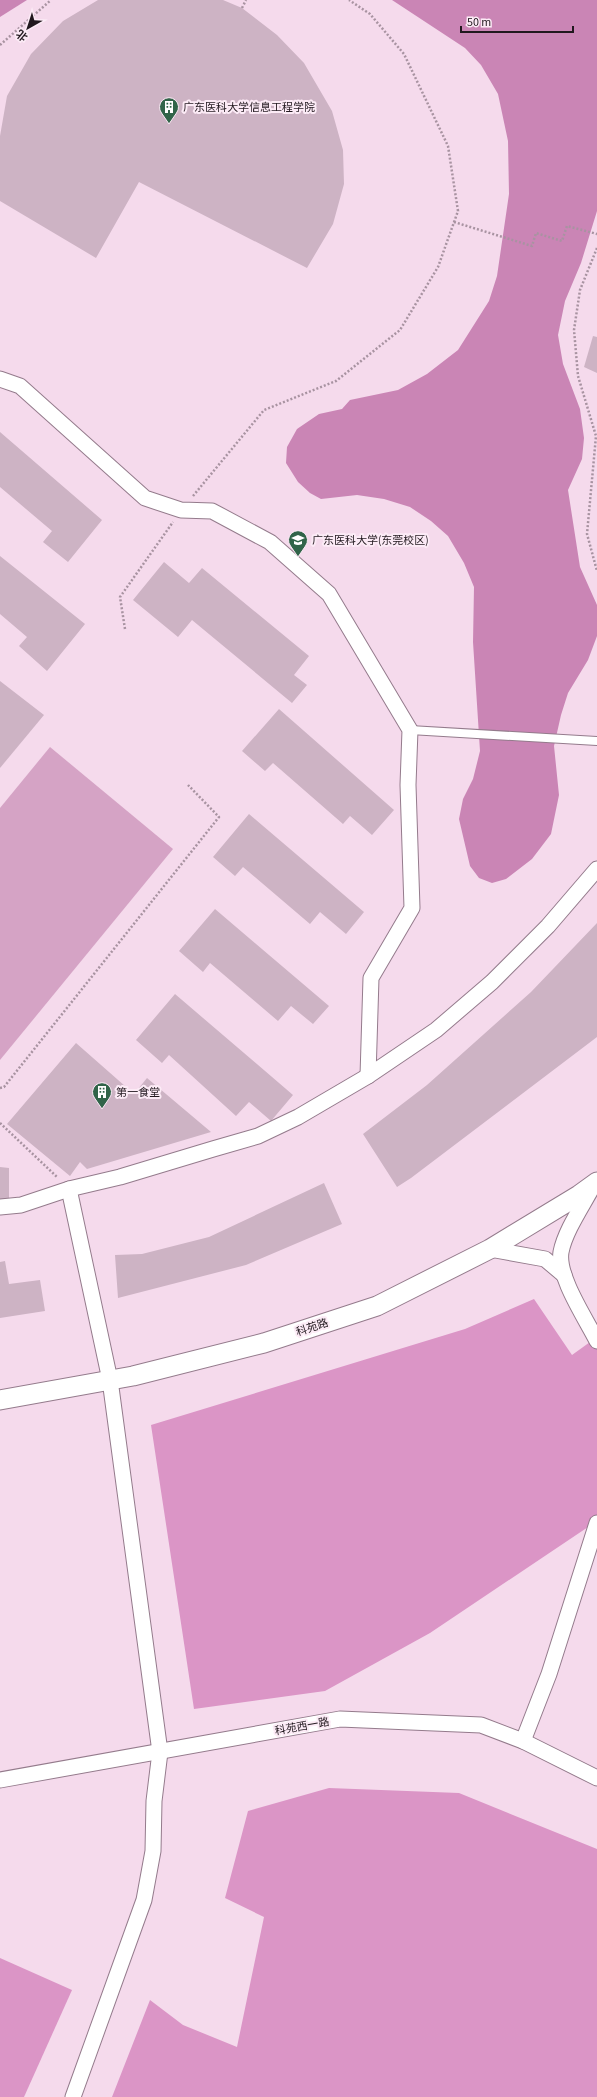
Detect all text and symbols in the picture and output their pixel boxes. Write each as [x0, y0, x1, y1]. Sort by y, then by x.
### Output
north arrow [8, 8, 48, 48]
scale bar [461, 8, 573, 34]
text: 50 m [467, 14, 491, 31]
text: 北 [13, 26, 31, 45]
building icon: 广东医科大学信息工程学院 [158, 96, 180, 124]
place label: 广东医科大学信息工程学院 [183, 100, 315, 115]
school or university icon: 广东医科大学(东莞校区) [287, 529, 309, 557]
place label: 广东医科大学(东莞校区) [312, 533, 429, 548]
building icon: 第一食堂 [91, 1081, 113, 1109]
place label: 第一食堂 [116, 1085, 160, 1100]
street label: 科苑路 [294, 1315, 330, 1340]
street label: 科苑西一路 [274, 1714, 330, 1739]

